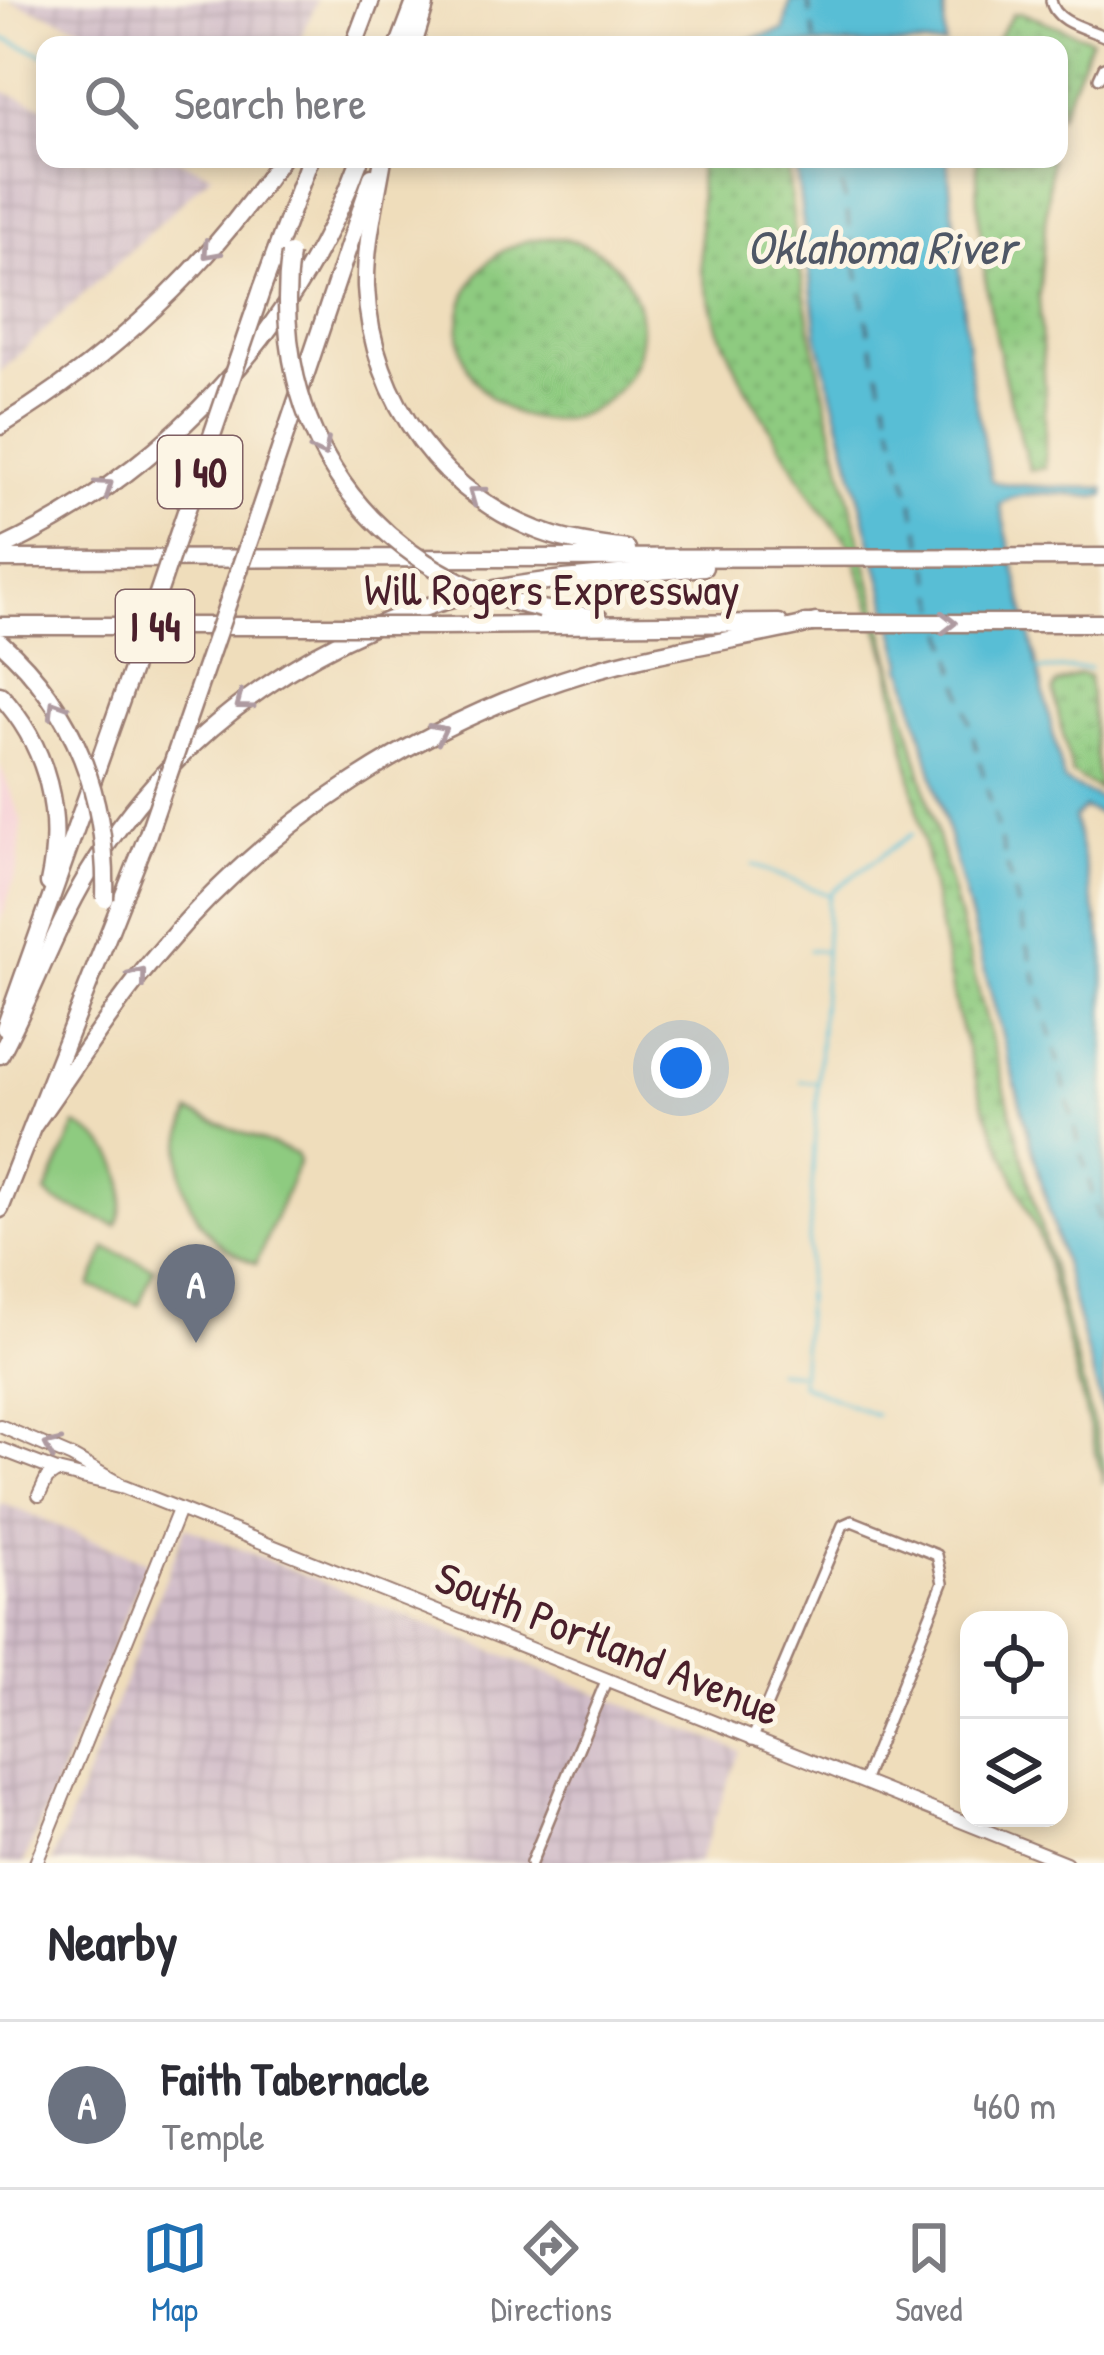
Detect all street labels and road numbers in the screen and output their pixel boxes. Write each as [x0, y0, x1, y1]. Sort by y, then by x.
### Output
road number: I 40 [158, 436, 242, 508]
street label: Will Rogers Expressway [364, 558, 740, 619]
road number: I 44 [116, 590, 194, 662]
street label: South Portland Avenue [427, 1546, 789, 1739]

